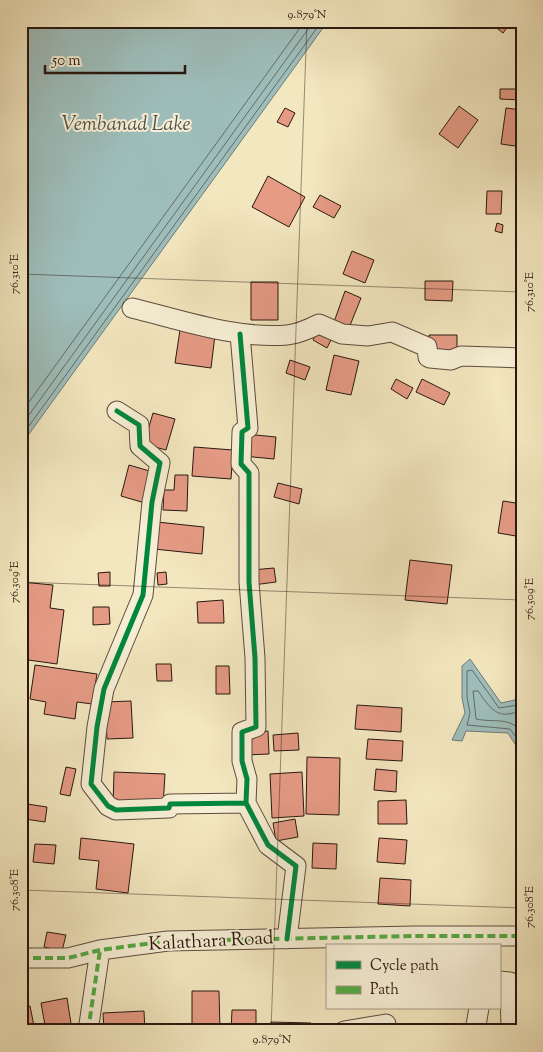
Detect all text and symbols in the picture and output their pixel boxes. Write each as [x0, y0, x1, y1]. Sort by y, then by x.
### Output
text: 9.879°N [288, 6, 327, 24]
scale bar [45, 42, 185, 74]
text: 50 m [51, 51, 81, 72]
water label: Vembanad Lake [61, 111, 191, 140]
text: 76.310°E [6, 253, 24, 294]
text: 76.310°E [521, 271, 539, 312]
text: 76.309°E [6, 560, 24, 603]
text: 76.309°E [521, 577, 539, 620]
text: 76.308°E [6, 868, 24, 911]
text: 76.308°E [521, 885, 539, 928]
street label: Kalathara Road [148, 925, 274, 959]
legend [326, 944, 500, 1010]
text: Cycle path [370, 956, 439, 977]
text: Path [370, 980, 399, 1001]
text: 9.879°N [253, 1031, 292, 1049]

